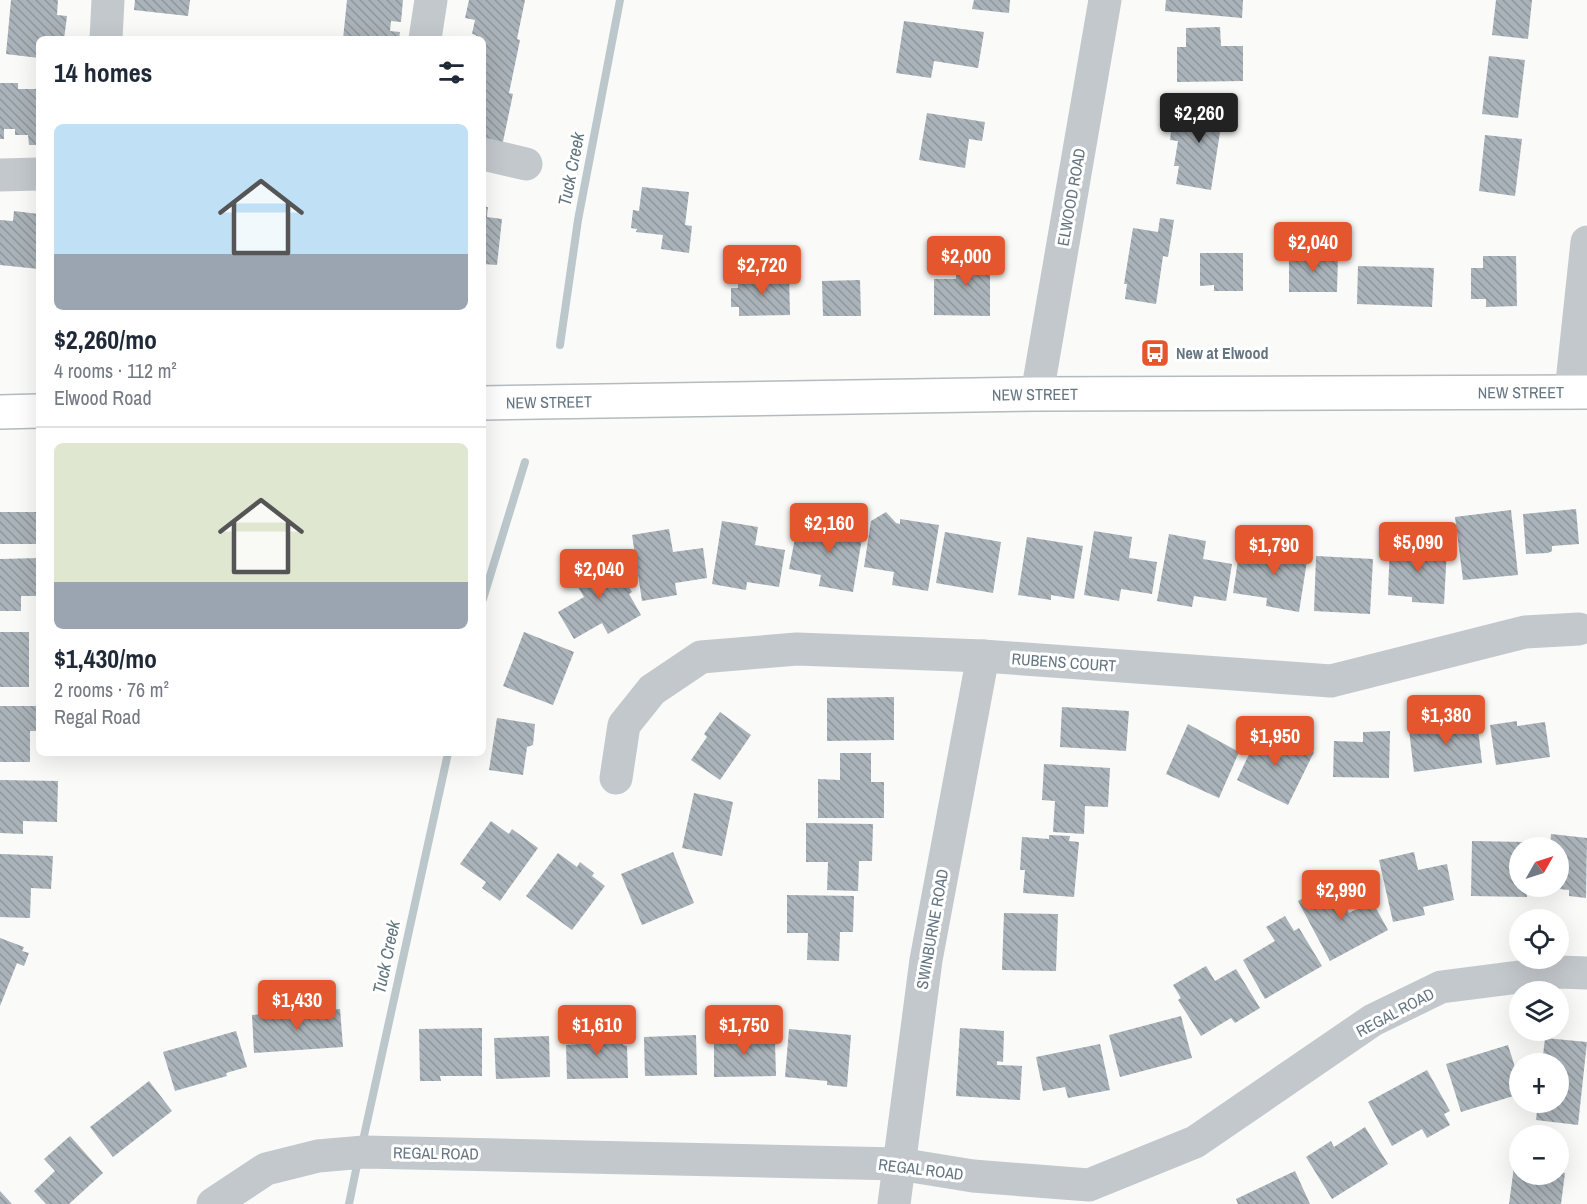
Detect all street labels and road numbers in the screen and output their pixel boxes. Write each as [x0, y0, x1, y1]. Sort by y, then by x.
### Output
street label: ELWOOD ROAD [1052, 146, 1090, 248]
street label: NEW STREET [1478, 381, 1564, 403]
street label: NEW STREET [992, 383, 1078, 406]
street label: NEW STREET [506, 390, 592, 414]
street label: RUBENS COURT [1011, 647, 1117, 677]
street label: SWINBURNE ROAD [911, 867, 953, 991]
street label: REGAL ROAD [1352, 982, 1438, 1042]
street label: REGAL ROAD [393, 1141, 479, 1165]
street label: REGAL ROAD [877, 1153, 965, 1185]

